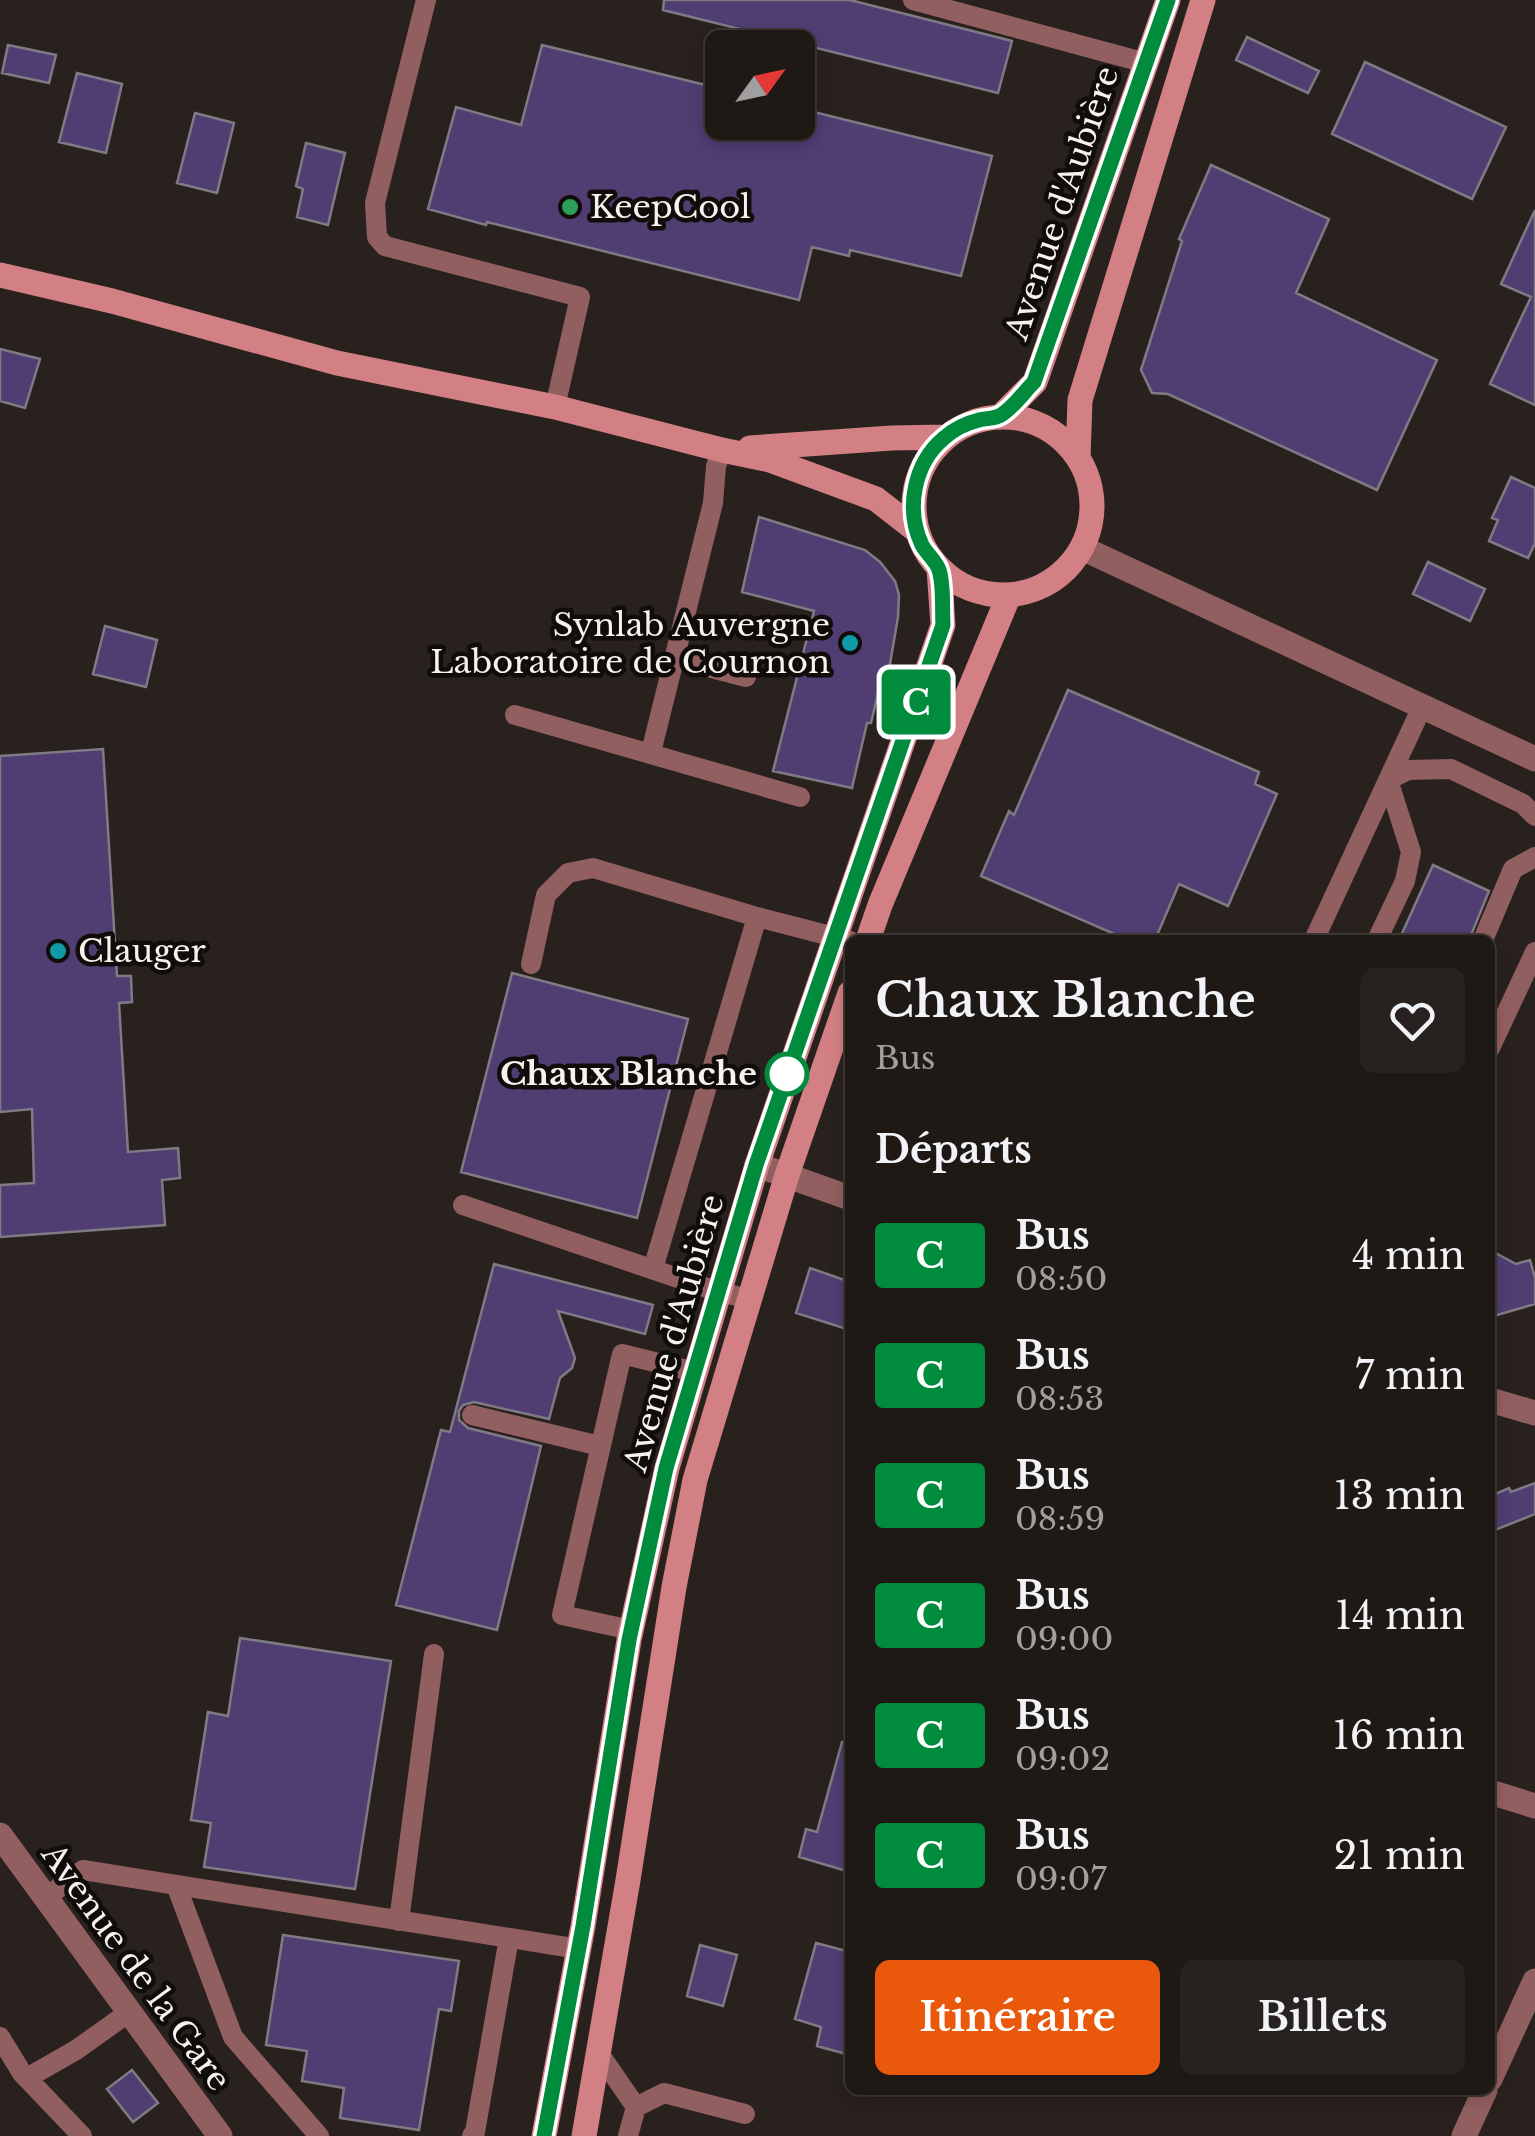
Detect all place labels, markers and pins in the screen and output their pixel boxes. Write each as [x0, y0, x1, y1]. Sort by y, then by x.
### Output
place label: KeepCool [590, 187, 751, 227]
marker: KeepCool [559, 196, 581, 218]
place label: Synlab Auvergne Laboratoire de Cournon [430, 605, 830, 682]
marker: Synlab Auvergne Laboratoire de Cournon [839, 632, 861, 654]
place label: Clauger [78, 931, 207, 971]
marker: Clauger [47, 940, 69, 962]
marker: Chaux Blanche [766, 1053, 808, 1095]
place label: Chaux Blanche [500, 1054, 757, 1094]

